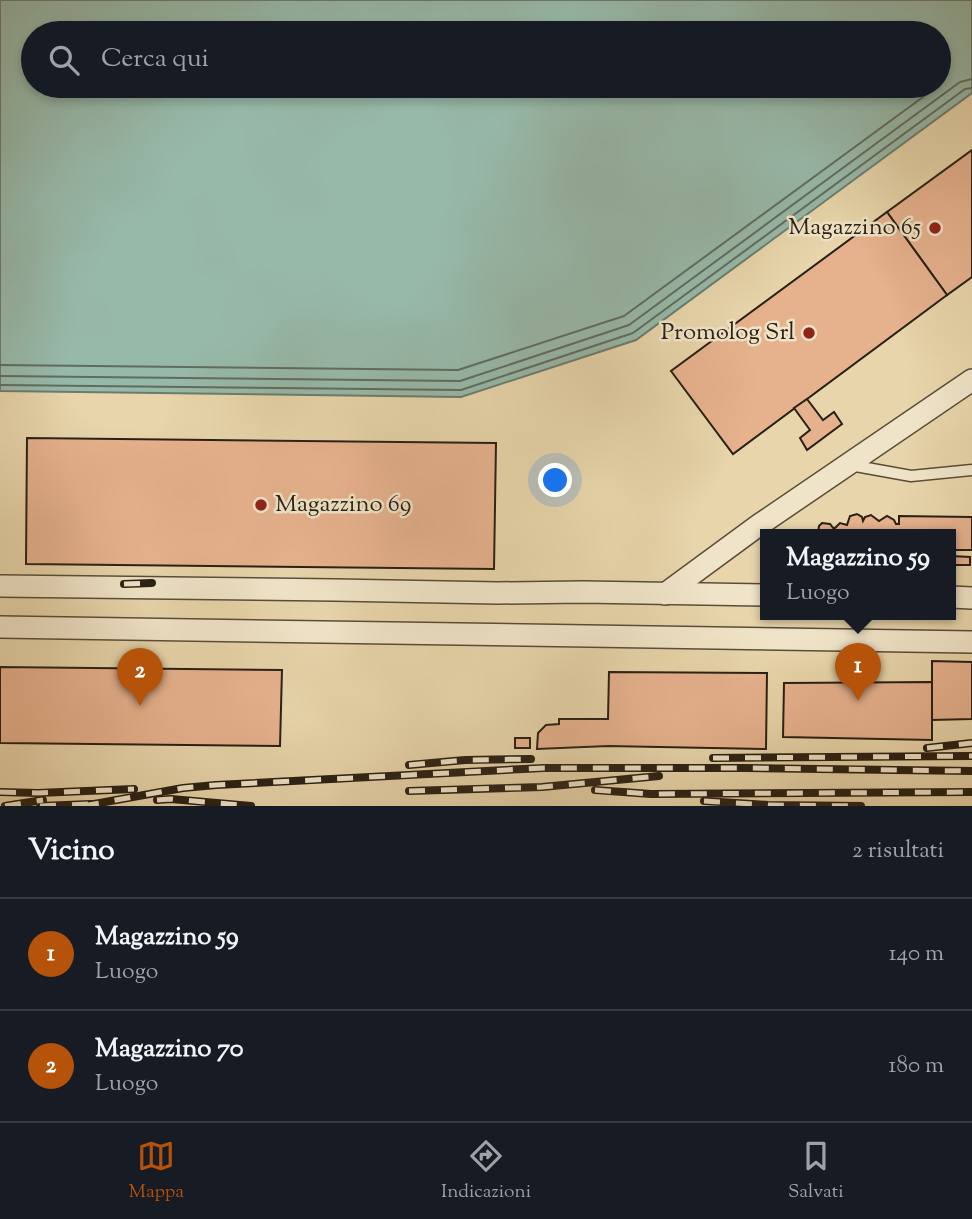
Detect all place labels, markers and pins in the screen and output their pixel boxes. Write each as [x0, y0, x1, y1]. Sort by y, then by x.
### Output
place label: Magazzino 65 [788, 211, 921, 245]
marker: Magazzino 65 [927, 220, 943, 236]
place label: Promolog Srl [661, 316, 795, 350]
marker: Promolog Srl [801, 325, 817, 341]
place label: Magazzino 69 [275, 488, 411, 522]
marker: Magazzino 69 [253, 497, 269, 513]
pin: 1 [835, 643, 881, 701]
pin: 2 [117, 648, 163, 706]

